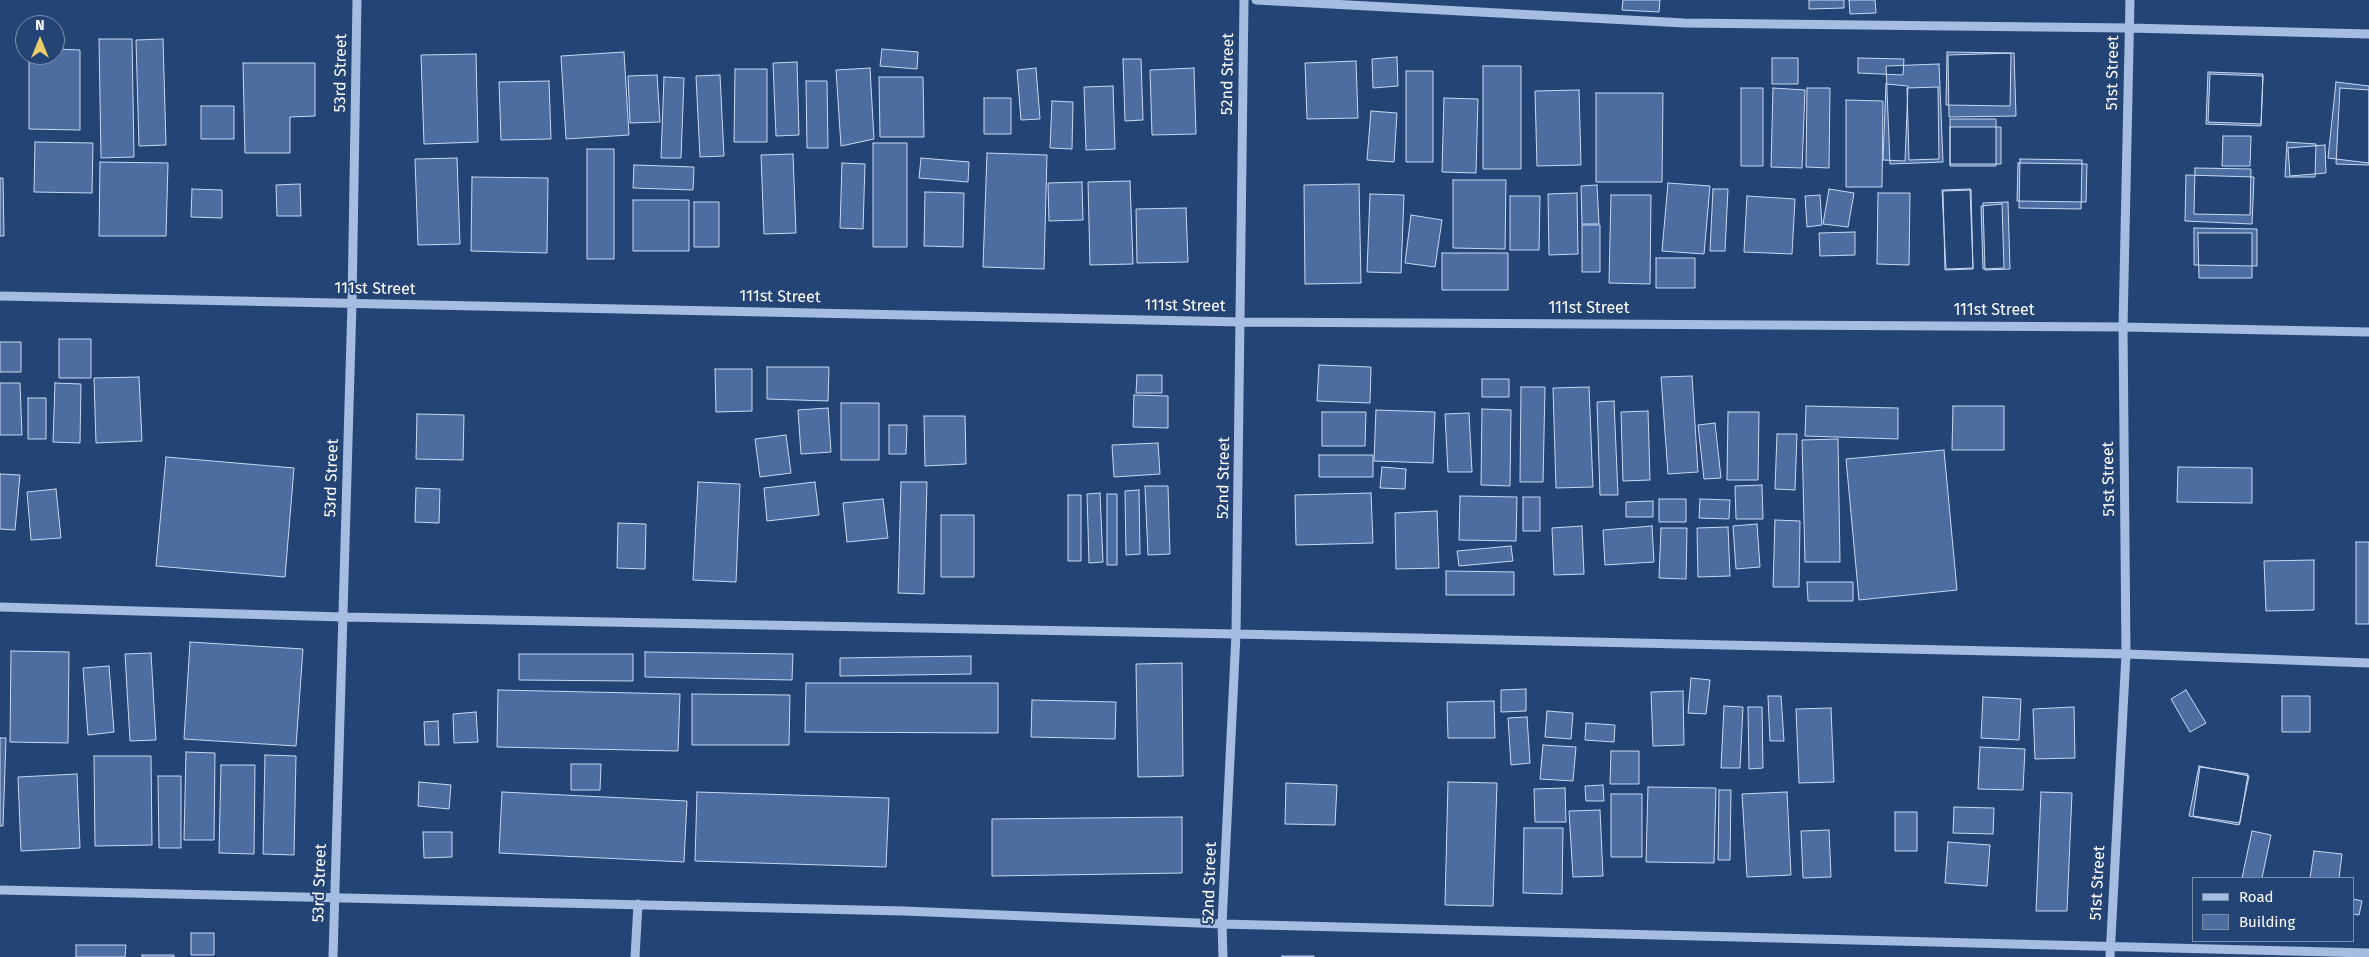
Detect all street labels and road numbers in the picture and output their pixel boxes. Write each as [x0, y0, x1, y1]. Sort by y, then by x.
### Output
street label: 53rd Street [331, 33, 351, 113]
street label: 52nd Street [1218, 33, 1238, 115]
street label: 51st Street [2103, 35, 2123, 111]
street label: 111st Street [334, 279, 416, 299]
street label: 111st Street [739, 287, 821, 307]
street label: 111st Street [1144, 296, 1226, 316]
street label: 111st Street [1548, 299, 1630, 319]
street label: 111st Street [1953, 301, 2035, 321]
street label: 52nd Street [1214, 437, 1234, 519]
street label: 53rd Street [321, 438, 343, 518]
street label: 51st Street [2099, 441, 2119, 517]
street label: 52nd Street [1199, 842, 1221, 924]
street label: 53rd Street [309, 843, 331, 923]
street label: 51st Street [2086, 845, 2110, 921]

